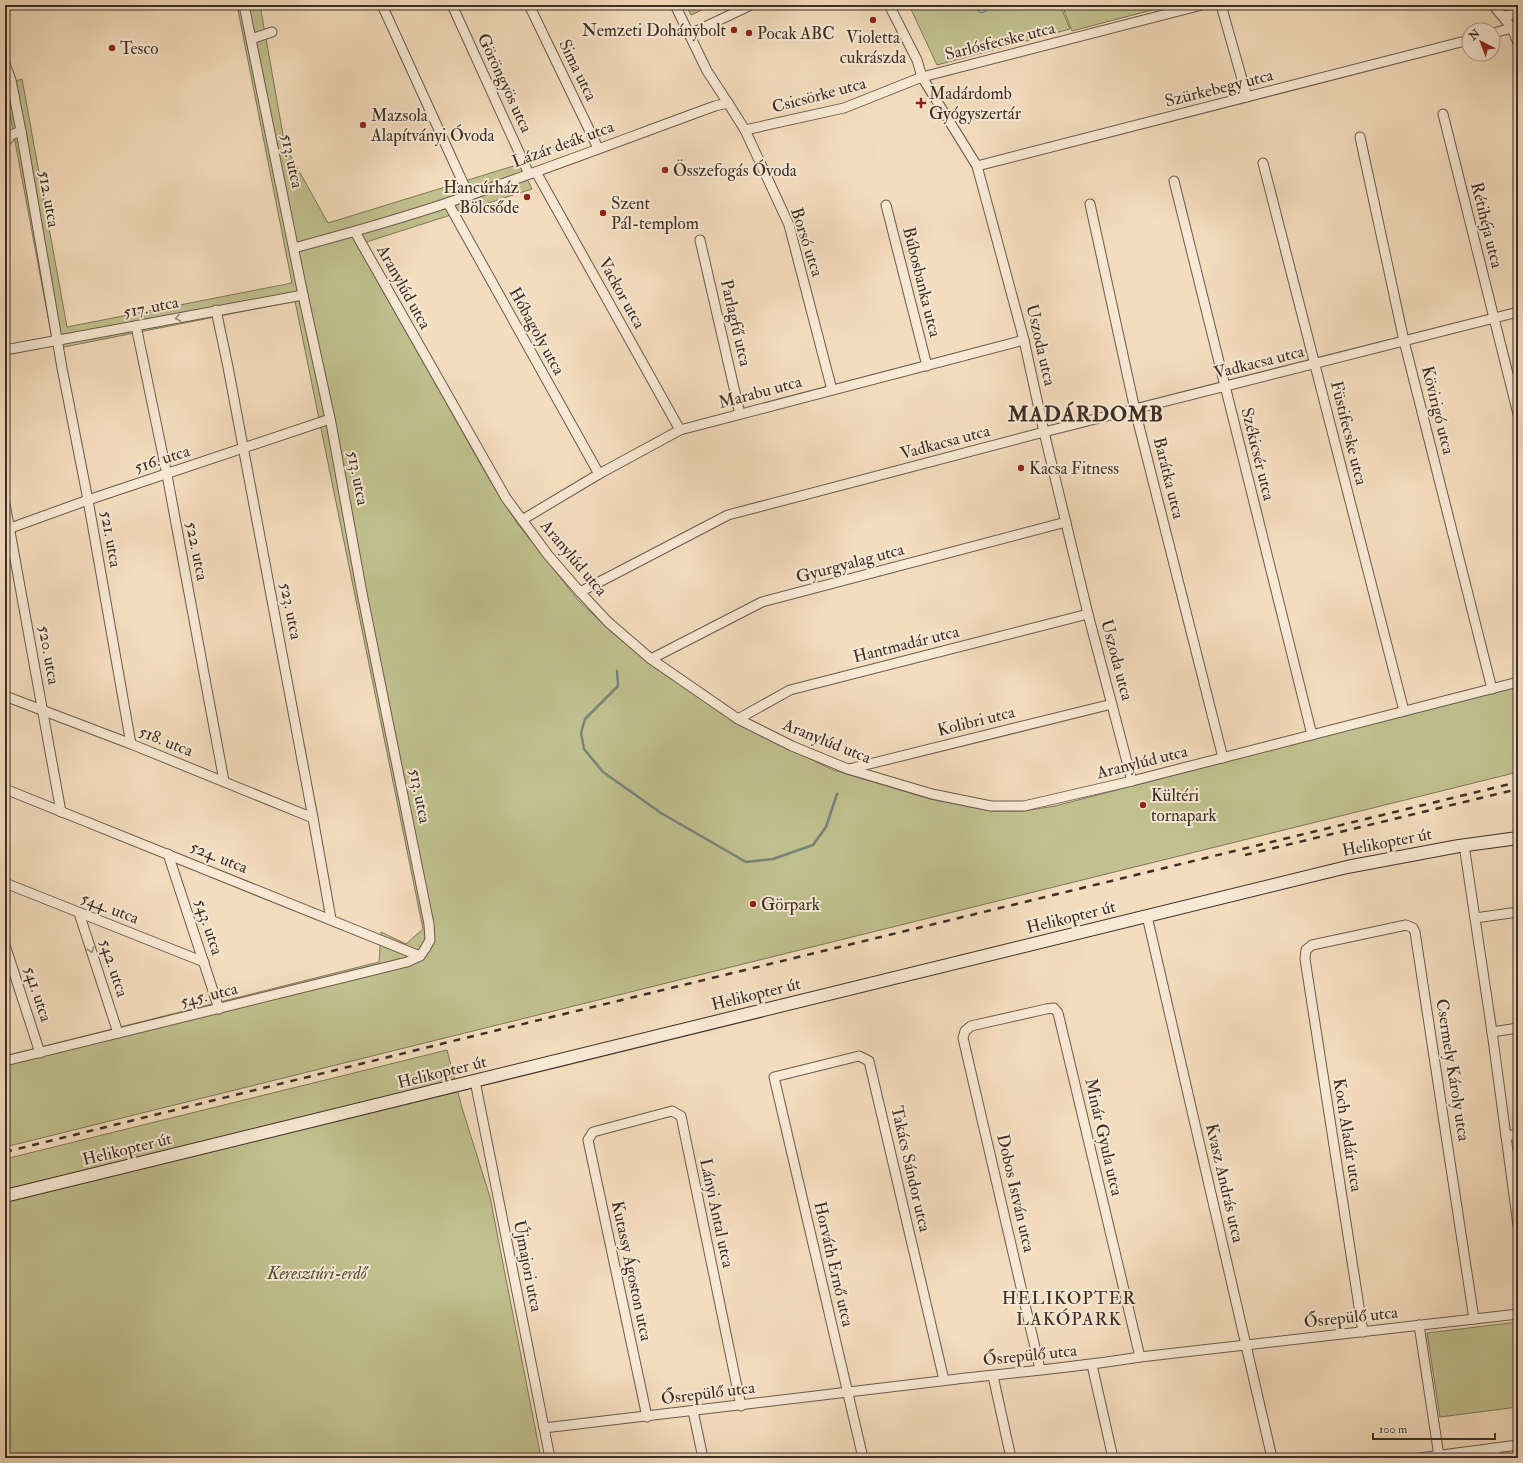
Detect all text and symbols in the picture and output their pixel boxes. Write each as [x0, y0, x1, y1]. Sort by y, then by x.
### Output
marker: Violetta cukrászda [868, 15, 878, 25]
street label: Sarlósfecske utca [943, 17, 1058, 65]
place label: Nemzeti Dohánybolt [582, 20, 726, 42]
north arrow [1461, 22, 1501, 62]
place label: Pocak ABC [757, 23, 835, 44]
marker: Nemzeti Dohánybolt [729, 25, 739, 35]
text: N [1466, 26, 1484, 44]
place label: Violetta cukrászda [840, 27, 907, 68]
marker: Pocak ABC [744, 28, 754, 38]
street label: Göröngyös utca [472, 30, 538, 137]
street label: Sima utca [554, 36, 602, 105]
place label: Tesco [120, 38, 158, 59]
marker: Tesco [107, 43, 117, 53]
street label: Szürkebegy utca [1163, 64, 1277, 113]
street label: Csicsörke utca [770, 72, 869, 118]
place label: Madárdomb Gyógyszertár [929, 83, 1022, 125]
marker: Madárdomb Gyógyszertár [916, 98, 926, 108]
place label: Mazsola Alapítványi Óvoda [370, 105, 496, 147]
street label: Lázár deák utca [509, 116, 618, 172]
marker: Mazsola Alapítványi Óvoda [358, 120, 368, 130]
street label: 513. utca [276, 132, 308, 191]
place label: Összefogás Óvoda [673, 159, 798, 181]
marker: Összefogás Óvoda [660, 165, 670, 175]
street label: 512. utca [34, 169, 64, 230]
place label: Hancúrház Bölcsőde [443, 177, 519, 218]
street label: Rétihéja utca [1466, 180, 1508, 271]
marker: Hancúrház Bölcsőde [522, 192, 532, 202]
place label: Szent Pál-templom [611, 193, 699, 235]
street label: Borsó utca [786, 205, 828, 280]
marker: Szent Pál-templom [598, 208, 608, 218]
street label: Búbosbanka utca [898, 225, 946, 340]
street label: Aranylúd utca [371, 240, 436, 334]
street label: Vackor utca [594, 254, 651, 333]
street label: Parlagfű utca [716, 278, 756, 369]
street label: Hóbagoly utca [503, 283, 570, 380]
street label: 517. utca [122, 291, 181, 323]
street label: Uszoda utca [1021, 302, 1061, 389]
one-way arrow [175, 313, 181, 322]
street label: Vadkacsa utca [1212, 340, 1307, 383]
street label: Kövirigó utca [1417, 364, 1459, 457]
street label: Marabu utca [716, 371, 805, 413]
street label: Füstifecske utca [1326, 379, 1372, 488]
district label: MADÁRDOMB [1007, 401, 1164, 428]
street label: Székicsér utca [1236, 405, 1280, 504]
street label: Vadkacsa utca [898, 420, 993, 464]
street label: Barátka utca [1149, 435, 1190, 522]
street label: 516. utca [132, 440, 193, 478]
street label: 513. utca [342, 449, 374, 508]
place label: Kacsa Fitness [1029, 458, 1119, 479]
marker: Kacsa Fitness [1016, 463, 1026, 473]
street label: 521. utca [96, 509, 126, 570]
street label: Aranylúd utca [535, 515, 613, 602]
street label: 522. utca [181, 520, 213, 583]
street label: Gyurgyalag utca [794, 538, 908, 588]
street label: 523. utca [275, 581, 307, 642]
street label: Uszoda utca [1096, 617, 1138, 704]
street label: Hantmadár utca [851, 620, 962, 667]
street label: 520. utca [33, 624, 65, 687]
street label: Kolibri utca [935, 701, 1018, 741]
street label: Aranylúd utca [779, 713, 875, 769]
street label: 518. utca [136, 721, 197, 762]
street label: Aranylúd utca [1093, 740, 1191, 785]
street label: 513. utca [404, 767, 436, 826]
place label: Kültéri tornapark [1151, 785, 1217, 827]
marker: Kültéri tornapark [1138, 800, 1148, 810]
street label: Helikopter út [1340, 823, 1434, 862]
street label: 524. utca [187, 836, 252, 878]
street label: 544. utca [78, 887, 143, 929]
place label: Görpark [761, 894, 820, 916]
street label: 543. utca [190, 896, 228, 959]
street label: Helikopter út [1024, 896, 1118, 939]
marker: Görpark [748, 899, 758, 909]
street label: 542. utca [95, 936, 134, 1001]
one-way arrow [86, 946, 95, 953]
street label: 541. utca [19, 964, 57, 1025]
street label: Helikopter út [709, 973, 803, 1016]
street label: 545. utca [178, 978, 241, 1012]
street label: Csermely Károly utca [1430, 997, 1475, 1144]
street label: Helikopter út [395, 1051, 489, 1094]
street label: Minár Gyula utca [1079, 1076, 1128, 1199]
street label: Koch Aladár utca [1329, 1077, 1367, 1194]
street label: Takács Sándor utca [886, 1104, 936, 1235]
street label: Kvasz András utca [1201, 1121, 1249, 1246]
street label: Helikopter út [80, 1128, 174, 1171]
street label: Dobos István utca [992, 1132, 1040, 1255]
street label: Lányi Antal utca [694, 1156, 739, 1271]
street label: Kutassy Ágoston utca [606, 1199, 658, 1344]
street label: Horváth Ernő utca [809, 1199, 859, 1330]
street label: Újmajori utca [509, 1218, 548, 1315]
park label: Keresztúri-erdő [266, 1263, 370, 1284]
district label: HELIKOPTER LAKÓPARK [1002, 1287, 1136, 1331]
street label: Ősrepülő utca [1303, 1301, 1400, 1333]
street label: Ősrepülő utca [982, 1339, 1079, 1371]
street label: Ősrepülő utca [660, 1376, 757, 1410]
scale bar [1373, 1415, 1495, 1441]
text: 100 m [1379, 1422, 1408, 1437]

